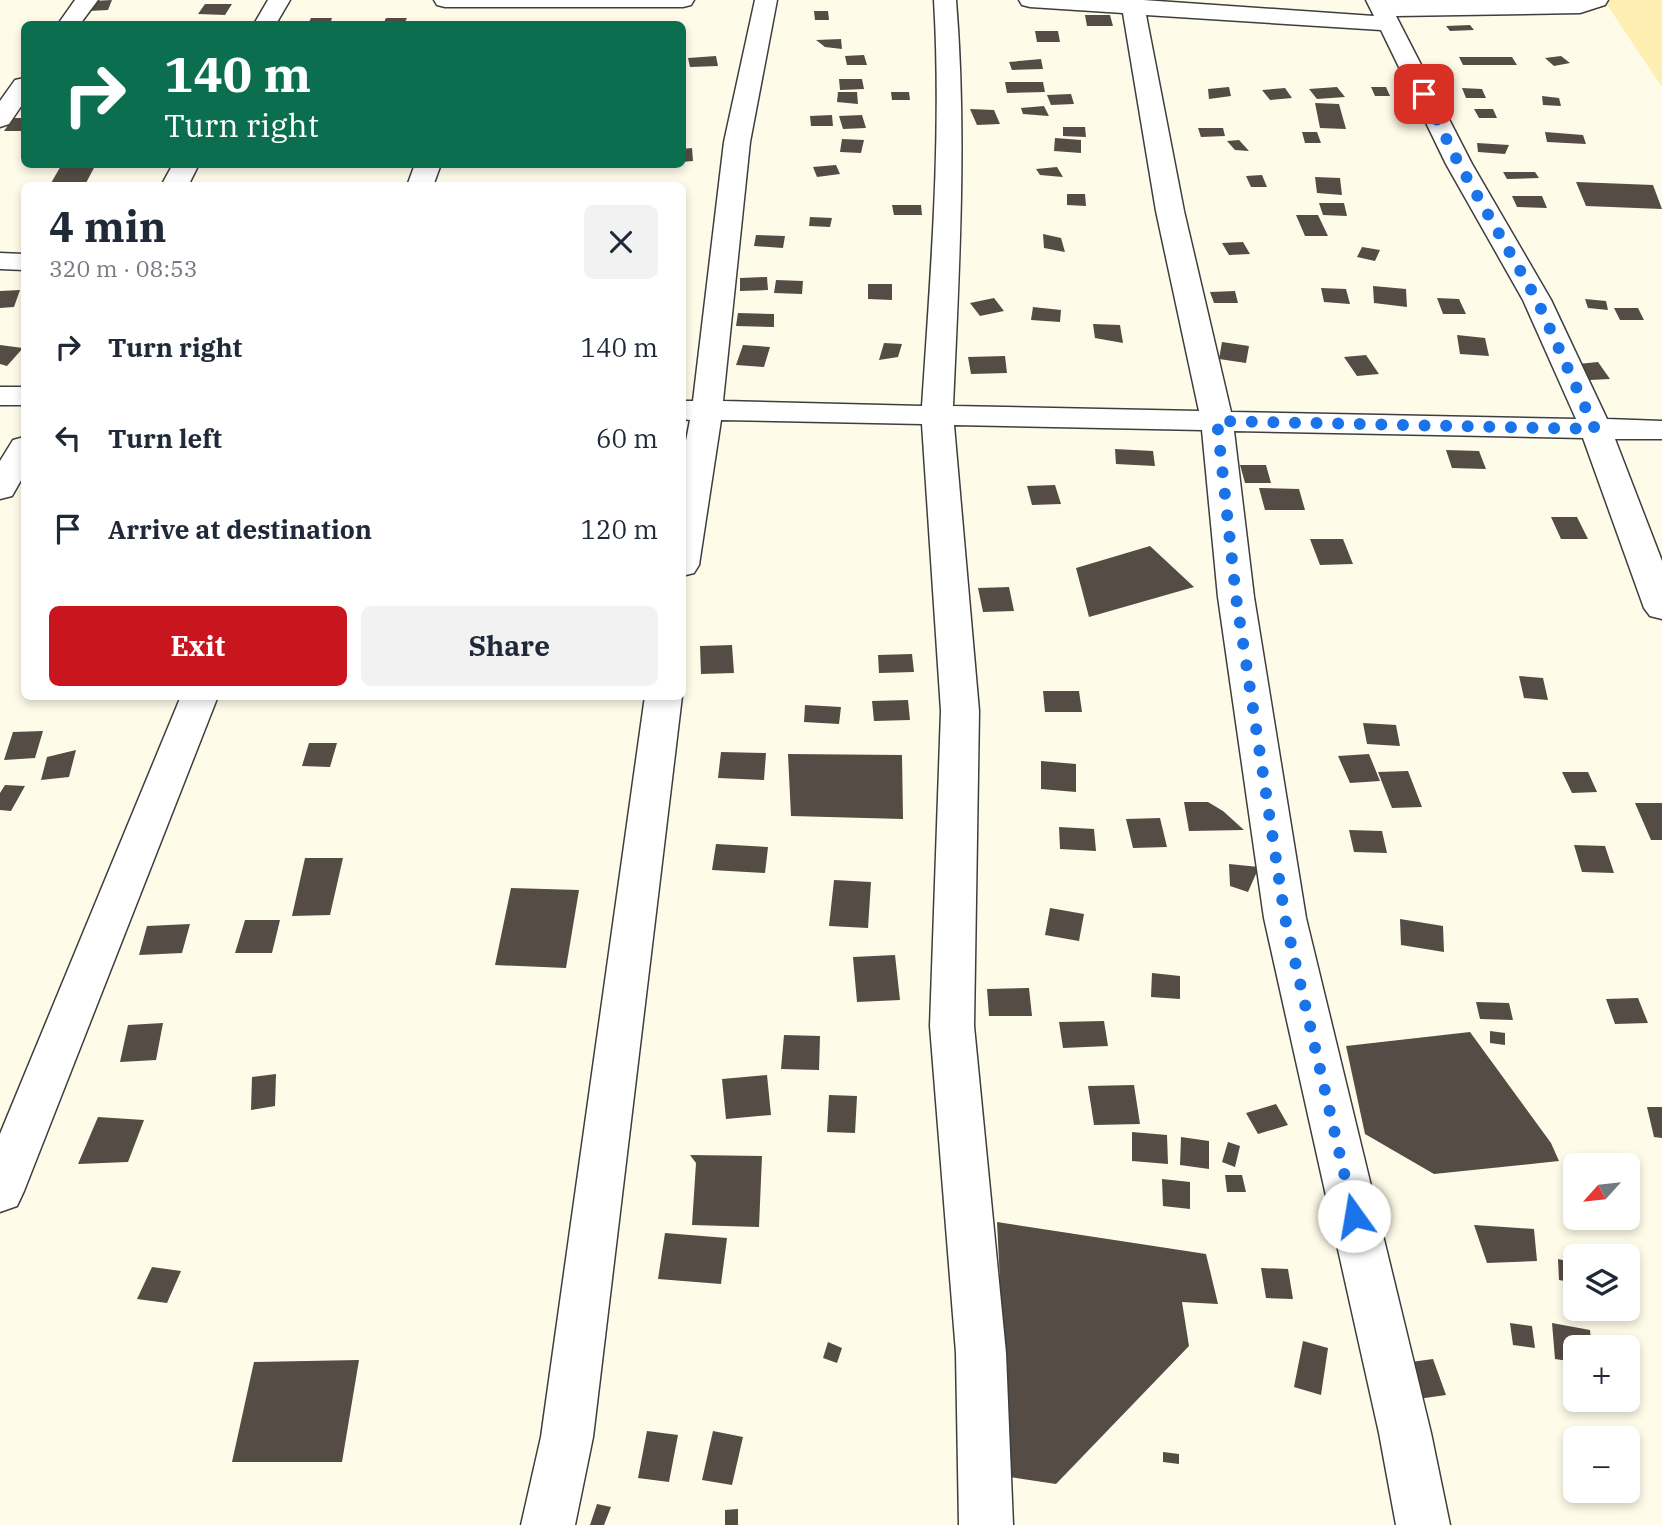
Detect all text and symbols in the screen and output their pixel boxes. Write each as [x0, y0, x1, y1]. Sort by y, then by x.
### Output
text: 140 m [164, 42, 311, 105]
icon: right [49, 49, 140, 140]
pin [1394, 64, 1454, 124]
icon: arrive [1405, 75, 1443, 113]
text: Turn right [164, 104, 319, 146]
text: 4 min [49, 199, 167, 254]
button: close [584, 205, 658, 279]
text: 320 m · 08:53 [49, 253, 198, 283]
icon: right [49, 328, 87, 366]
text: Turn right [108, 330, 242, 364]
text: 140 m [580, 330, 658, 364]
icon: left [49, 419, 87, 457]
text: Turn left [108, 421, 222, 455]
text: 60 m [596, 421, 658, 455]
icon: arrive [49, 510, 87, 548]
text: Arrive at destination [108, 512, 372, 546]
text: 120 m [580, 512, 658, 546]
button: Exit [49, 606, 347, 686]
button: Share [361, 606, 658, 686]
north arrow [1563, 1153, 1640, 1230]
map controls [1563, 1153, 1640, 1503]
position arrow [1317, 1179, 1391, 1253]
button: layers [1563, 1244, 1640, 1321]
button: + [1563, 1335, 1640, 1412]
button: − [1563, 1426, 1640, 1503]

